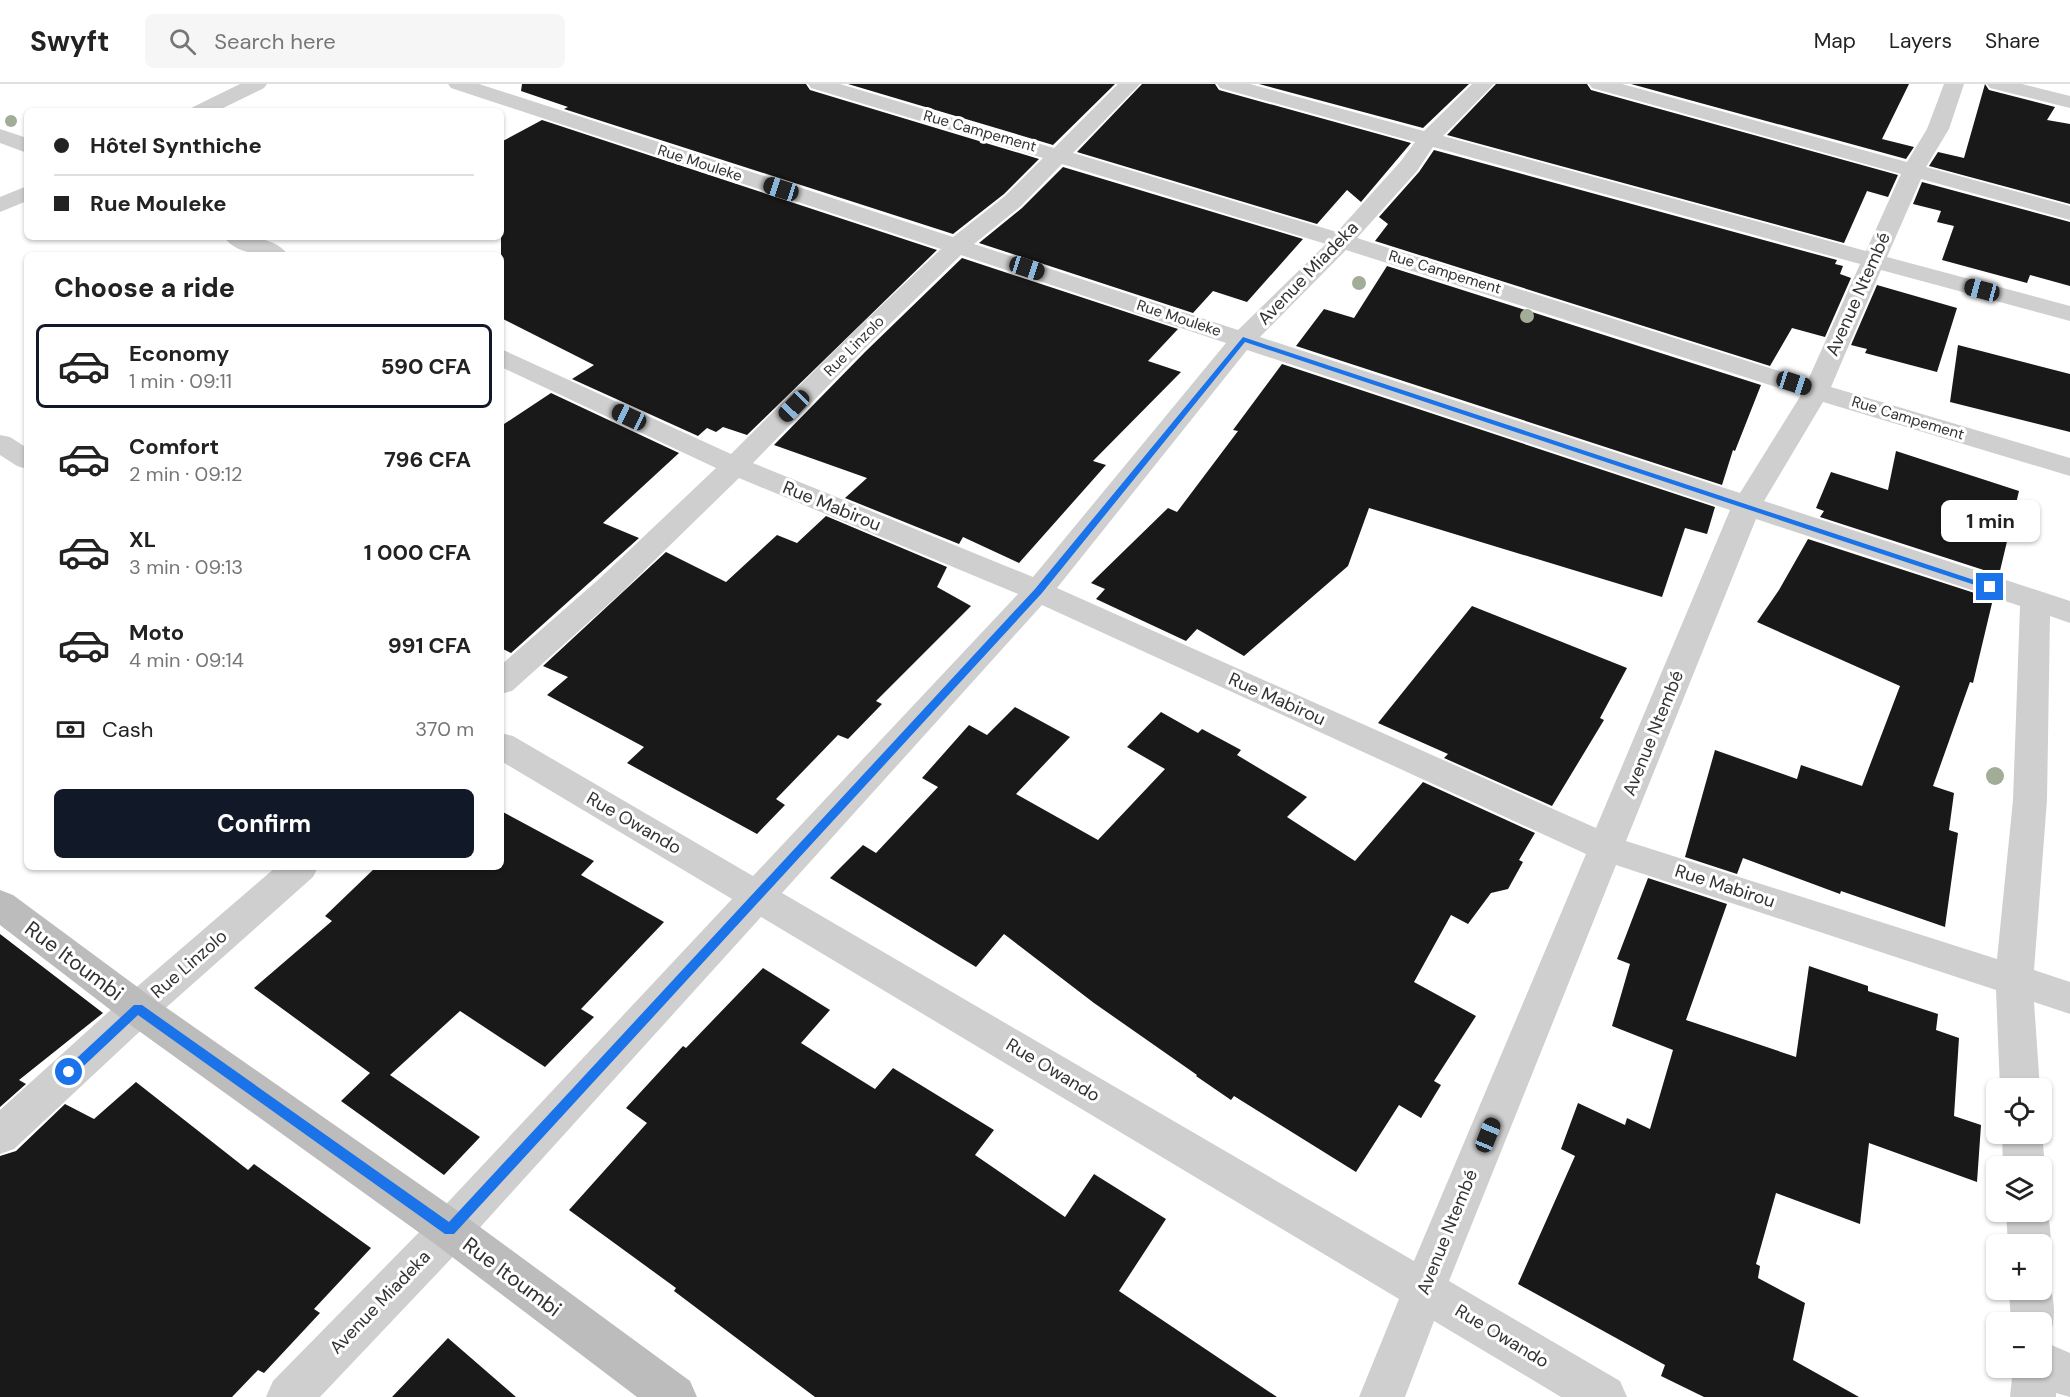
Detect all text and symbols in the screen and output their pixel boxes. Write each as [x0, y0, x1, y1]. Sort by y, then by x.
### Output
search box [145, 14, 565, 68]
text: Swyft [30, 23, 109, 60]
icon: search [166, 25, 199, 58]
text: Search here [214, 27, 336, 56]
text: Map [1814, 27, 1856, 55]
text: Layers [1889, 27, 1952, 55]
text: Share [1985, 27, 2040, 55]
street label: Rue Campement [921, 105, 1039, 157]
text: Hôtel Synthiche [90, 131, 262, 160]
street label: Rue Mouleke [655, 140, 745, 186]
car [761, 175, 801, 203]
text: Rue Mouleke [90, 189, 226, 218]
street label: Avenue Miadeka [1252, 216, 1364, 330]
street label: Avenue Ntembé [1820, 228, 1896, 360]
street label: Rue Campement [1386, 245, 1504, 299]
car [1007, 254, 1047, 282]
text: Choose a ride [54, 270, 235, 305]
car [1962, 277, 2002, 303]
street label: Rue Mouleke [1134, 295, 1224, 341]
street label: Rue Linzolo [819, 311, 889, 381]
icon: car [57, 339, 111, 393]
text: Economy [129, 339, 229, 368]
text: 590 CFA [381, 352, 471, 381]
text: 1 min · 09:11 [129, 368, 232, 394]
car [1774, 369, 1814, 397]
car [775, 387, 813, 425]
street label: Rue Campement [1849, 391, 1967, 445]
car [609, 401, 649, 433]
icon: car [57, 432, 111, 486]
text: Comfort [129, 432, 219, 461]
text: 796 CFA [384, 445, 471, 474]
text: 2 min · 09:12 [129, 461, 243, 487]
street label: Rue Mabirou [779, 475, 885, 537]
callout: 1 min [1940, 500, 2040, 542]
text: 1 min [1966, 508, 2015, 534]
icon: car [57, 525, 111, 579]
text: XL [129, 525, 156, 554]
text: 1 000 CFA [364, 538, 471, 567]
text: 3 min · 09:13 [129, 554, 243, 580]
route end [1976, 573, 2003, 600]
icon: car [57, 618, 111, 672]
text: Moto [129, 618, 184, 647]
text: 991 CFA [388, 631, 471, 660]
text: 4 min · 09:14 [129, 647, 244, 673]
street label: Rue Mabirou [1225, 667, 1329, 731]
street label: Avenue Ntembé [1617, 667, 1689, 799]
icon: cash [54, 713, 87, 746]
text: Cash [102, 715, 153, 744]
text: 370 m [415, 716, 474, 742]
street label: Rue Owando [582, 786, 686, 860]
button: Confirm [54, 789, 474, 858]
street label: Rue Mabirou [1672, 859, 1778, 913]
street label: Rue Itoumbi [19, 915, 129, 1007]
street label: Rue Linzolo [146, 924, 232, 1004]
street label: Rue Owando [1002, 1033, 1104, 1107]
route start [55, 1058, 82, 1085]
map controls [1986, 1078, 2052, 1378]
button: locate [1986, 1078, 2052, 1144]
car [1473, 1115, 1503, 1155]
button: layers [1986, 1156, 2052, 1222]
street label: Avenue Ntembé [1411, 1166, 1483, 1298]
street label: Rue Itoumbi [457, 1231, 567, 1323]
button: + [1986, 1234, 2052, 1300]
street label: Avenue Miadeka [324, 1245, 436, 1359]
street label: Rue Owando [1451, 1299, 1553, 1373]
button: − [1986, 1312, 2052, 1378]

